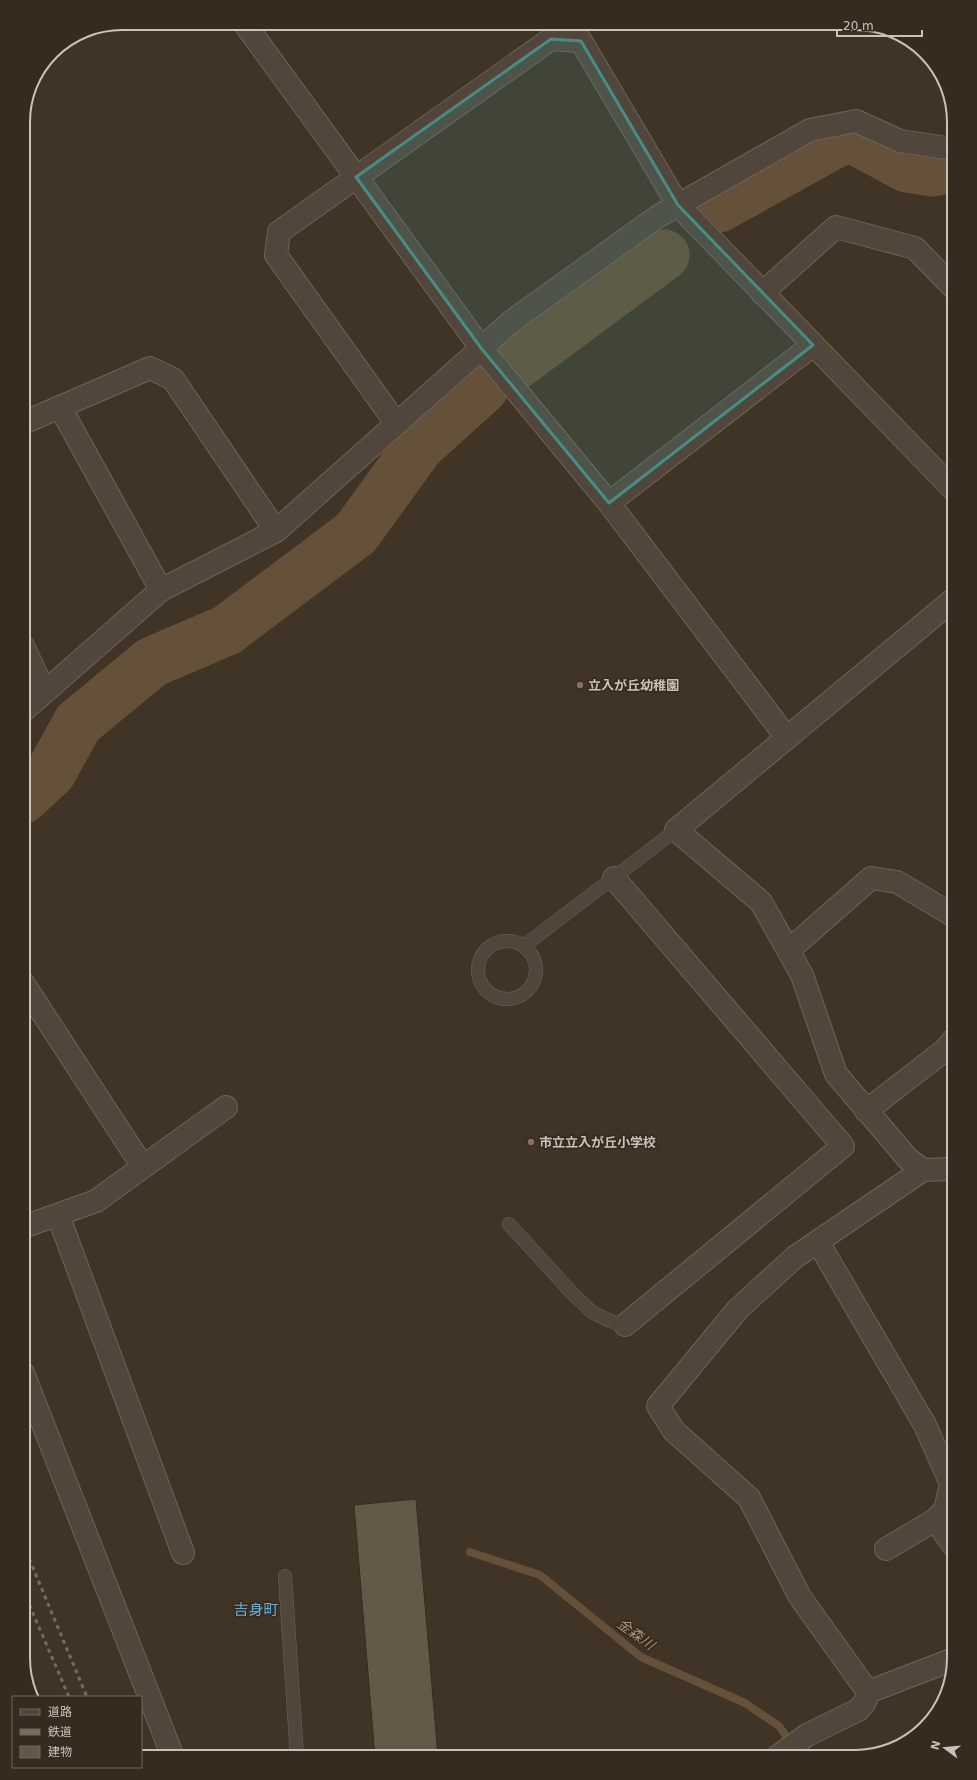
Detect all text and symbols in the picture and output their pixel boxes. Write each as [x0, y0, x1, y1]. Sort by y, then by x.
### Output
scale bar [837, 12, 922, 38]
text: 20 m [843, 19, 874, 33]
place label: 立入が丘幼稚園 [588, 678, 679, 693]
marker: 立入が丘幼稚園 [575, 680, 585, 690]
place label: 市立立入が丘小学校 [539, 1135, 656, 1150]
marker: 市立立入が丘小学校 [526, 1137, 536, 1147]
district label: 吉身町 [233, 1601, 279, 1619]
water label: 金森川 [614, 1615, 659, 1654]
legend [12, 1696, 142, 1768]
text: 道路 [48, 1705, 72, 1719]
text: 鉄道 [48, 1725, 72, 1739]
north arrow [925, 1728, 965, 1768]
text: N [928, 1739, 943, 1752]
text: 建物 [48, 1745, 72, 1759]

